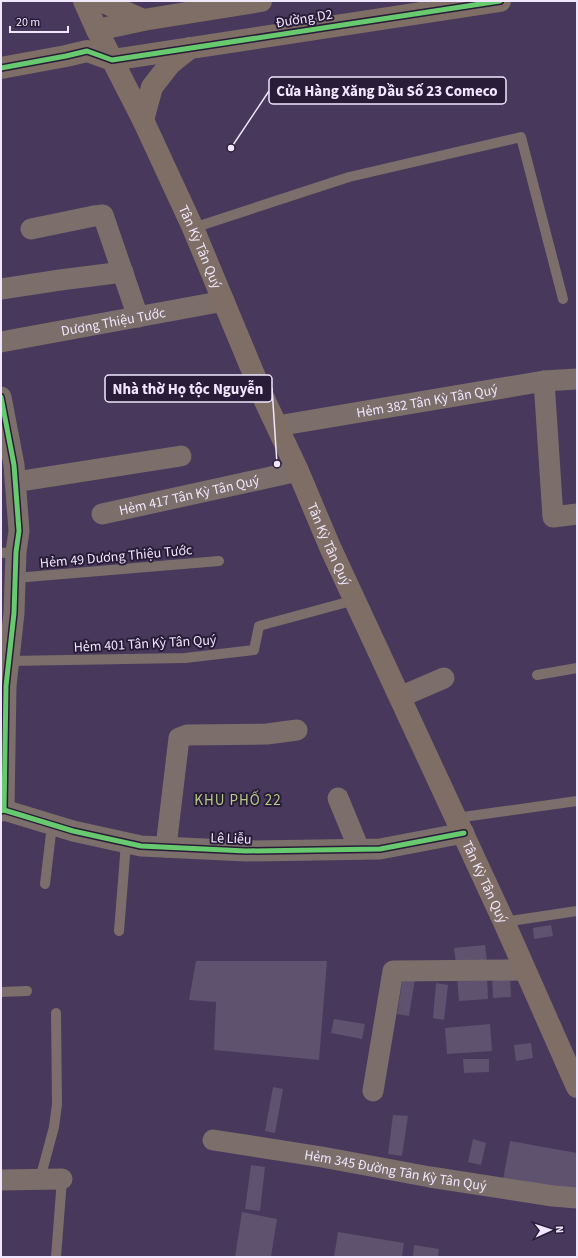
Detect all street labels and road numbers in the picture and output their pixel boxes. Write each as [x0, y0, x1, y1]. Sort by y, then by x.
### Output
street label: Đường D2 [274, 5, 334, 33]
street label: Tân Kỳ Tân Quý [173, 202, 226, 292]
street label: Dương Thiệu Tước [59, 303, 168, 342]
street label: Hẻm 382 Tân Kỳ Tân Quý [355, 380, 500, 423]
street label: Hẻm 417 Tân Kỳ Tân Quý [117, 471, 262, 521]
street label: Tân Kỳ Tân Quý [301, 500, 356, 589]
street label: Hẻm 49 Dương Thiệu Tước [39, 540, 194, 574]
street label: Hẻm 401 Tân Kỳ Tân Quý [73, 630, 217, 658]
street label: Lê Liễu [210, 828, 252, 850]
street label: Tân Kỳ Tân Quý [457, 838, 512, 927]
street label: Hẻm 345 Đường Tân Kỳ Tân Quý [303, 1145, 488, 1197]

